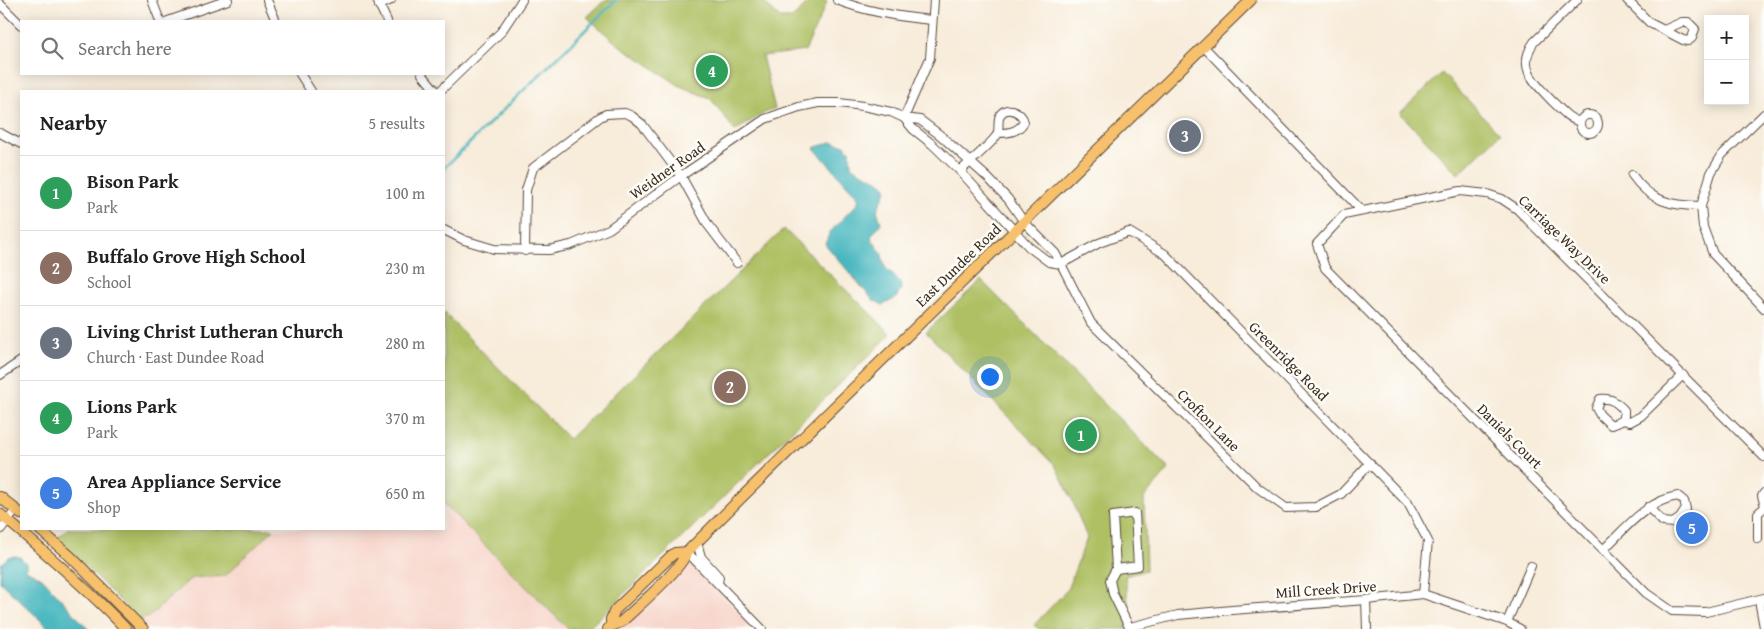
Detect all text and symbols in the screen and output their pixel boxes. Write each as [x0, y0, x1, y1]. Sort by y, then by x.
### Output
map controls [1704, 15, 1749, 105]
button: + [1704, 15, 1749, 60]
search box [20, 20, 445, 75]
icon: search [38, 34, 66, 62]
text: Search here [78, 34, 172, 62]
pin: 4 [696, 52, 728, 90]
button: − [1704, 60, 1749, 105]
text: Nearby [40, 107, 107, 138]
text: 5 results [368, 111, 425, 135]
pin: 3 [1169, 117, 1201, 155]
street label: Weidner Road [625, 136, 709, 204]
text: Bison Park [87, 167, 179, 195]
text: 1 [52, 181, 60, 205]
text: 100 m [385, 181, 425, 205]
street label: Carriage Way Drive [1514, 190, 1616, 288]
text: Park [87, 195, 118, 219]
street label: East Dundee Road [911, 219, 1005, 311]
text: Buffalo Grove High School [87, 242, 306, 270]
text: 2 [52, 256, 60, 280]
text: 230 m [385, 256, 425, 280]
text: School [87, 270, 131, 294]
street label: Greenridge Road [1244, 316, 1334, 406]
text: Living Christ Lutheran Church [87, 317, 343, 345]
text: 3 [52, 331, 60, 355]
text: 280 m [385, 331, 425, 355]
text: Church · East Dundee Road [87, 345, 264, 369]
your location [977, 364, 1003, 390]
pin: 2 [714, 368, 746, 406]
street label: Crofton Lane [1173, 384, 1245, 456]
text: Lions Park [87, 392, 177, 420]
street label: Daniels Court [1473, 399, 1548, 474]
text: 4 [52, 406, 60, 430]
text: 370 m [385, 406, 425, 430]
pin: 1 [1065, 416, 1097, 454]
text: Park [87, 420, 118, 444]
text: Area Appliance Service [87, 467, 281, 495]
text: 5 [52, 481, 60, 505]
text: 650 m [385, 481, 425, 505]
text: Shop [87, 495, 121, 519]
pin: 5 [1676, 509, 1708, 547]
street label: Mill Creek Drive [1275, 575, 1377, 603]

